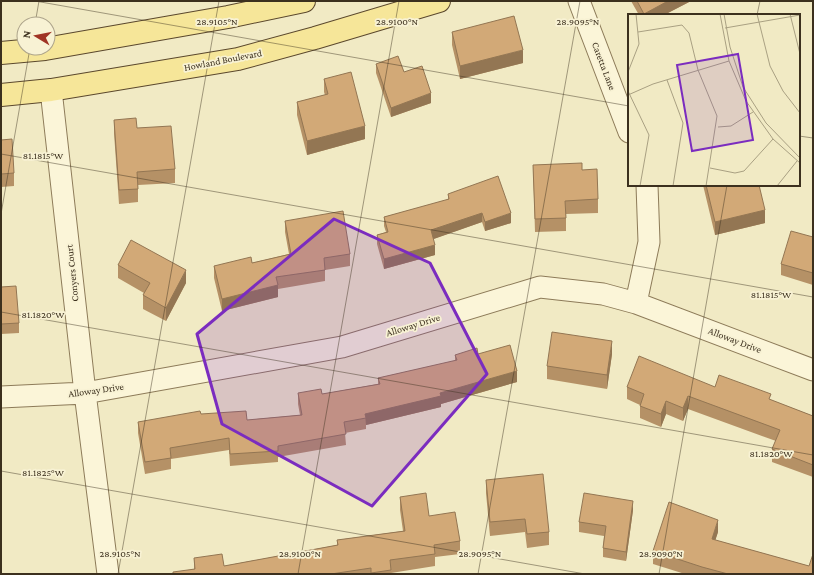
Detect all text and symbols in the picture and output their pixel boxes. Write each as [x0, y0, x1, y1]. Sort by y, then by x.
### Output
inset map [628, 14, 800, 186]
north arrow [16, 16, 56, 56]
text: 28.9105°N [196, 16, 238, 27]
text: 28.9100°N [376, 16, 418, 27]
text: 28.9095°N [557, 16, 600, 27]
text: N [20, 29, 33, 39]
street label: Caretta Lane [590, 40, 618, 92]
street label: Howland Boulevard [183, 47, 264, 73]
text: 81.1815°W [23, 150, 64, 161]
street label: Conyers Court [63, 243, 80, 302]
text: 81.1815°W [751, 289, 792, 300]
text: 81.1820°W [22, 309, 65, 320]
street label: Alloway Drive [385, 311, 442, 338]
street label: Alloway Drive [707, 325, 764, 355]
street label: Alloway Drive [68, 381, 125, 399]
text: 81.1820°W [750, 448, 793, 459]
text: 81.1825°W [22, 467, 65, 478]
text: 28.9105°N [99, 548, 141, 559]
text: 28.9100°N [279, 548, 321, 559]
text: 28.9095°N [459, 548, 502, 559]
text: 28.9090°N [639, 548, 683, 559]

